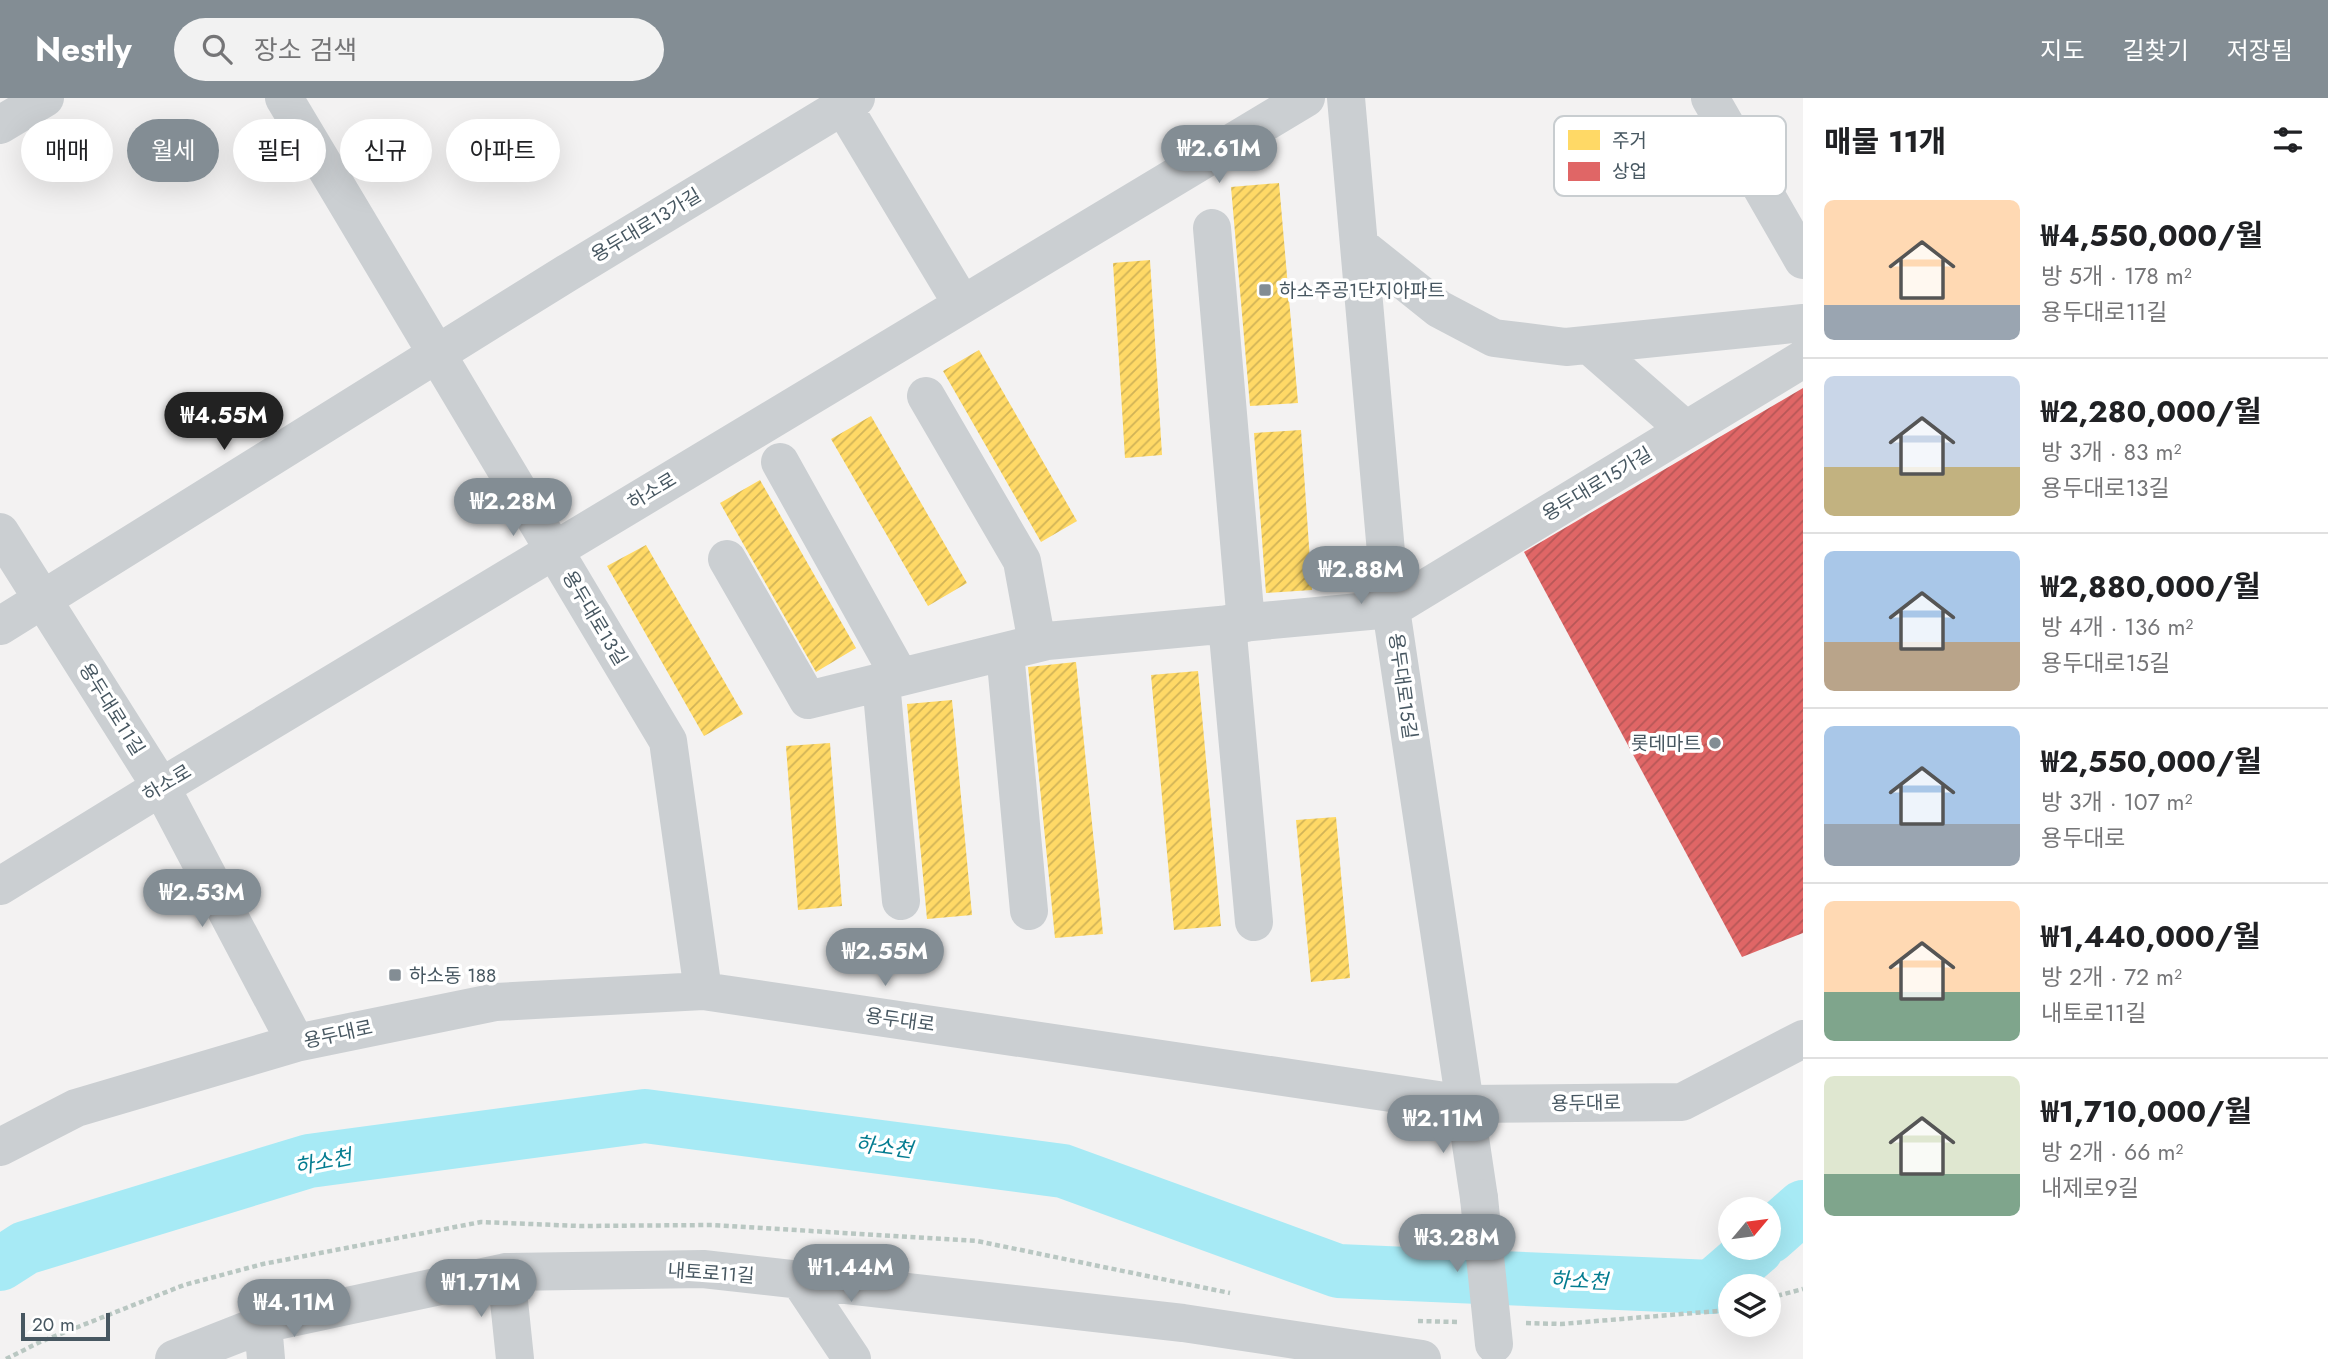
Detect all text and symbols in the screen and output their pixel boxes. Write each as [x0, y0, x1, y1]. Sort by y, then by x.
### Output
search box [174, 18, 664, 81]
text: Nestly [35, 26, 132, 73]
icon: search [198, 30, 236, 68]
text: 장소 검색 [254, 31, 357, 69]
text: 지도 [2040, 33, 2085, 68]
text: 길찾기 [2123, 33, 2189, 68]
text: 저장됨 [2227, 33, 2293, 68]
legend [1554, 116, 1786, 196]
chip: 매매 [21, 119, 113, 182]
chip: 월세 [127, 119, 219, 182]
chip: 필터 [233, 119, 326, 182]
chip: 신규 [340, 119, 432, 182]
chip: 아파트 [446, 119, 560, 182]
text: 매물 11개 [1824, 120, 1946, 163]
icon: filters [2269, 121, 2307, 159]
pin: ₩2.61M [1162, 126, 1276, 185]
text: 주거 [1612, 127, 1647, 154]
text: ₩2.61M [1177, 131, 1261, 165]
text: 상업 [1612, 158, 1647, 185]
street label: 용두대로13가길 [586, 182, 706, 268]
text: ₩4,550,000/월 [2041, 214, 2263, 257]
icon: home [1880, 228, 1964, 312]
text: 방 5개 · 178 m² [2041, 259, 2192, 293]
place label: 하소주공1단지아파트 [1279, 277, 1445, 304]
marker: 하소주공1단지아파트 [1257, 282, 1273, 298]
text: 용두대로11길 [2041, 295, 2168, 329]
text: ₩2,280,000/월 [2041, 390, 2262, 433]
pin: ₩4.55M [167, 392, 281, 452]
text: ₩4.55M [180, 398, 268, 432]
icon: home [1880, 404, 1964, 488]
text: 방 3개 · 83 m² [2041, 435, 2181, 469]
street label: 용두대로15가길 [1537, 440, 1657, 528]
street label: 하소로 [623, 466, 681, 516]
text: 용두대로13길 [2041, 471, 2170, 505]
pin: ₩2.28M [456, 478, 570, 538]
text: ₩2.28M [470, 484, 556, 518]
pin: ₩2.88M [1304, 546, 1418, 606]
text: ₩2.88M [1318, 552, 1404, 586]
street label: 용두대로13길 [556, 565, 634, 671]
text: ₩2,880,000/월 [2041, 565, 2261, 608]
icon: home [1880, 579, 1964, 663]
text: 방 4개 · 136 m² [2041, 610, 2193, 644]
street label: 용두대로15길 [1382, 631, 1424, 741]
text: 용두대로15길 [2041, 646, 2170, 680]
street label: 용두대로11길 [73, 658, 151, 760]
place label: 롯데마트 [1631, 730, 1701, 757]
marker: 롯데마트 [1707, 735, 1723, 751]
text: ₩2,550,000/월 [2041, 740, 2262, 783]
icon: home [1880, 754, 1964, 838]
street label: 하소로 [138, 758, 196, 808]
text: 방 3개 · 107 m² [2041, 785, 2193, 819]
text: 용두대로 [2041, 821, 2126, 855]
pin: ₩2.53M [145, 870, 259, 929]
text: ₩2.53M [159, 875, 245, 909]
text: ₩1,440,000/월 [2041, 915, 2261, 958]
pin: ₩2.55M [828, 928, 942, 988]
icon: home [1880, 929, 1964, 1013]
text: ₩2.55M [842, 934, 928, 968]
text: 방 2개 · 72 m² [2041, 960, 2182, 994]
place label: 하소동 188 [409, 962, 496, 989]
marker: 하소동 188 [387, 967, 403, 983]
text: 내토로11길 [2041, 996, 2146, 1030]
street label: 용두대로 [864, 1002, 936, 1038]
street label: 용두대로 [301, 1014, 375, 1054]
street label: 용두대로 [1551, 1089, 1621, 1117]
text: ₩1,710,000/월 [2041, 1090, 2252, 1133]
pin: ₩2.11M [1386, 1096, 1500, 1155]
text: ₩2.11M [1403, 1101, 1483, 1135]
icon: home [1880, 1104, 1964, 1188]
water label: 하소천 [853, 1129, 917, 1166]
text: 방 2개 · 66 m² [2041, 1135, 2183, 1169]
water label: 하소천 [292, 1141, 357, 1182]
text: 내제로9길 [2041, 1171, 2139, 1205]
north arrow [1718, 1197, 1782, 1260]
map controls [1718, 1197, 1781, 1337]
pin: ₩3.28M [1400, 1214, 1514, 1274]
text: ₩3.28M [1415, 1220, 1499, 1254]
pin: ₩1.44M [794, 1244, 908, 1304]
text: ₩1.44M [808, 1250, 894, 1284]
street label: 내토로11길 [667, 1256, 755, 1290]
pin: ₩1.71M [424, 1260, 538, 1319]
text: ₩1.71M [442, 1265, 520, 1299]
water label: 하소천 [1550, 1265, 1611, 1297]
button: layers [1718, 1274, 1781, 1337]
pin: ₩4.11M [237, 1280, 351, 1339]
text: ₩4.11M [254, 1285, 334, 1319]
scale bar [21, 1310, 110, 1342]
text: 20 m [32, 1311, 75, 1338]

